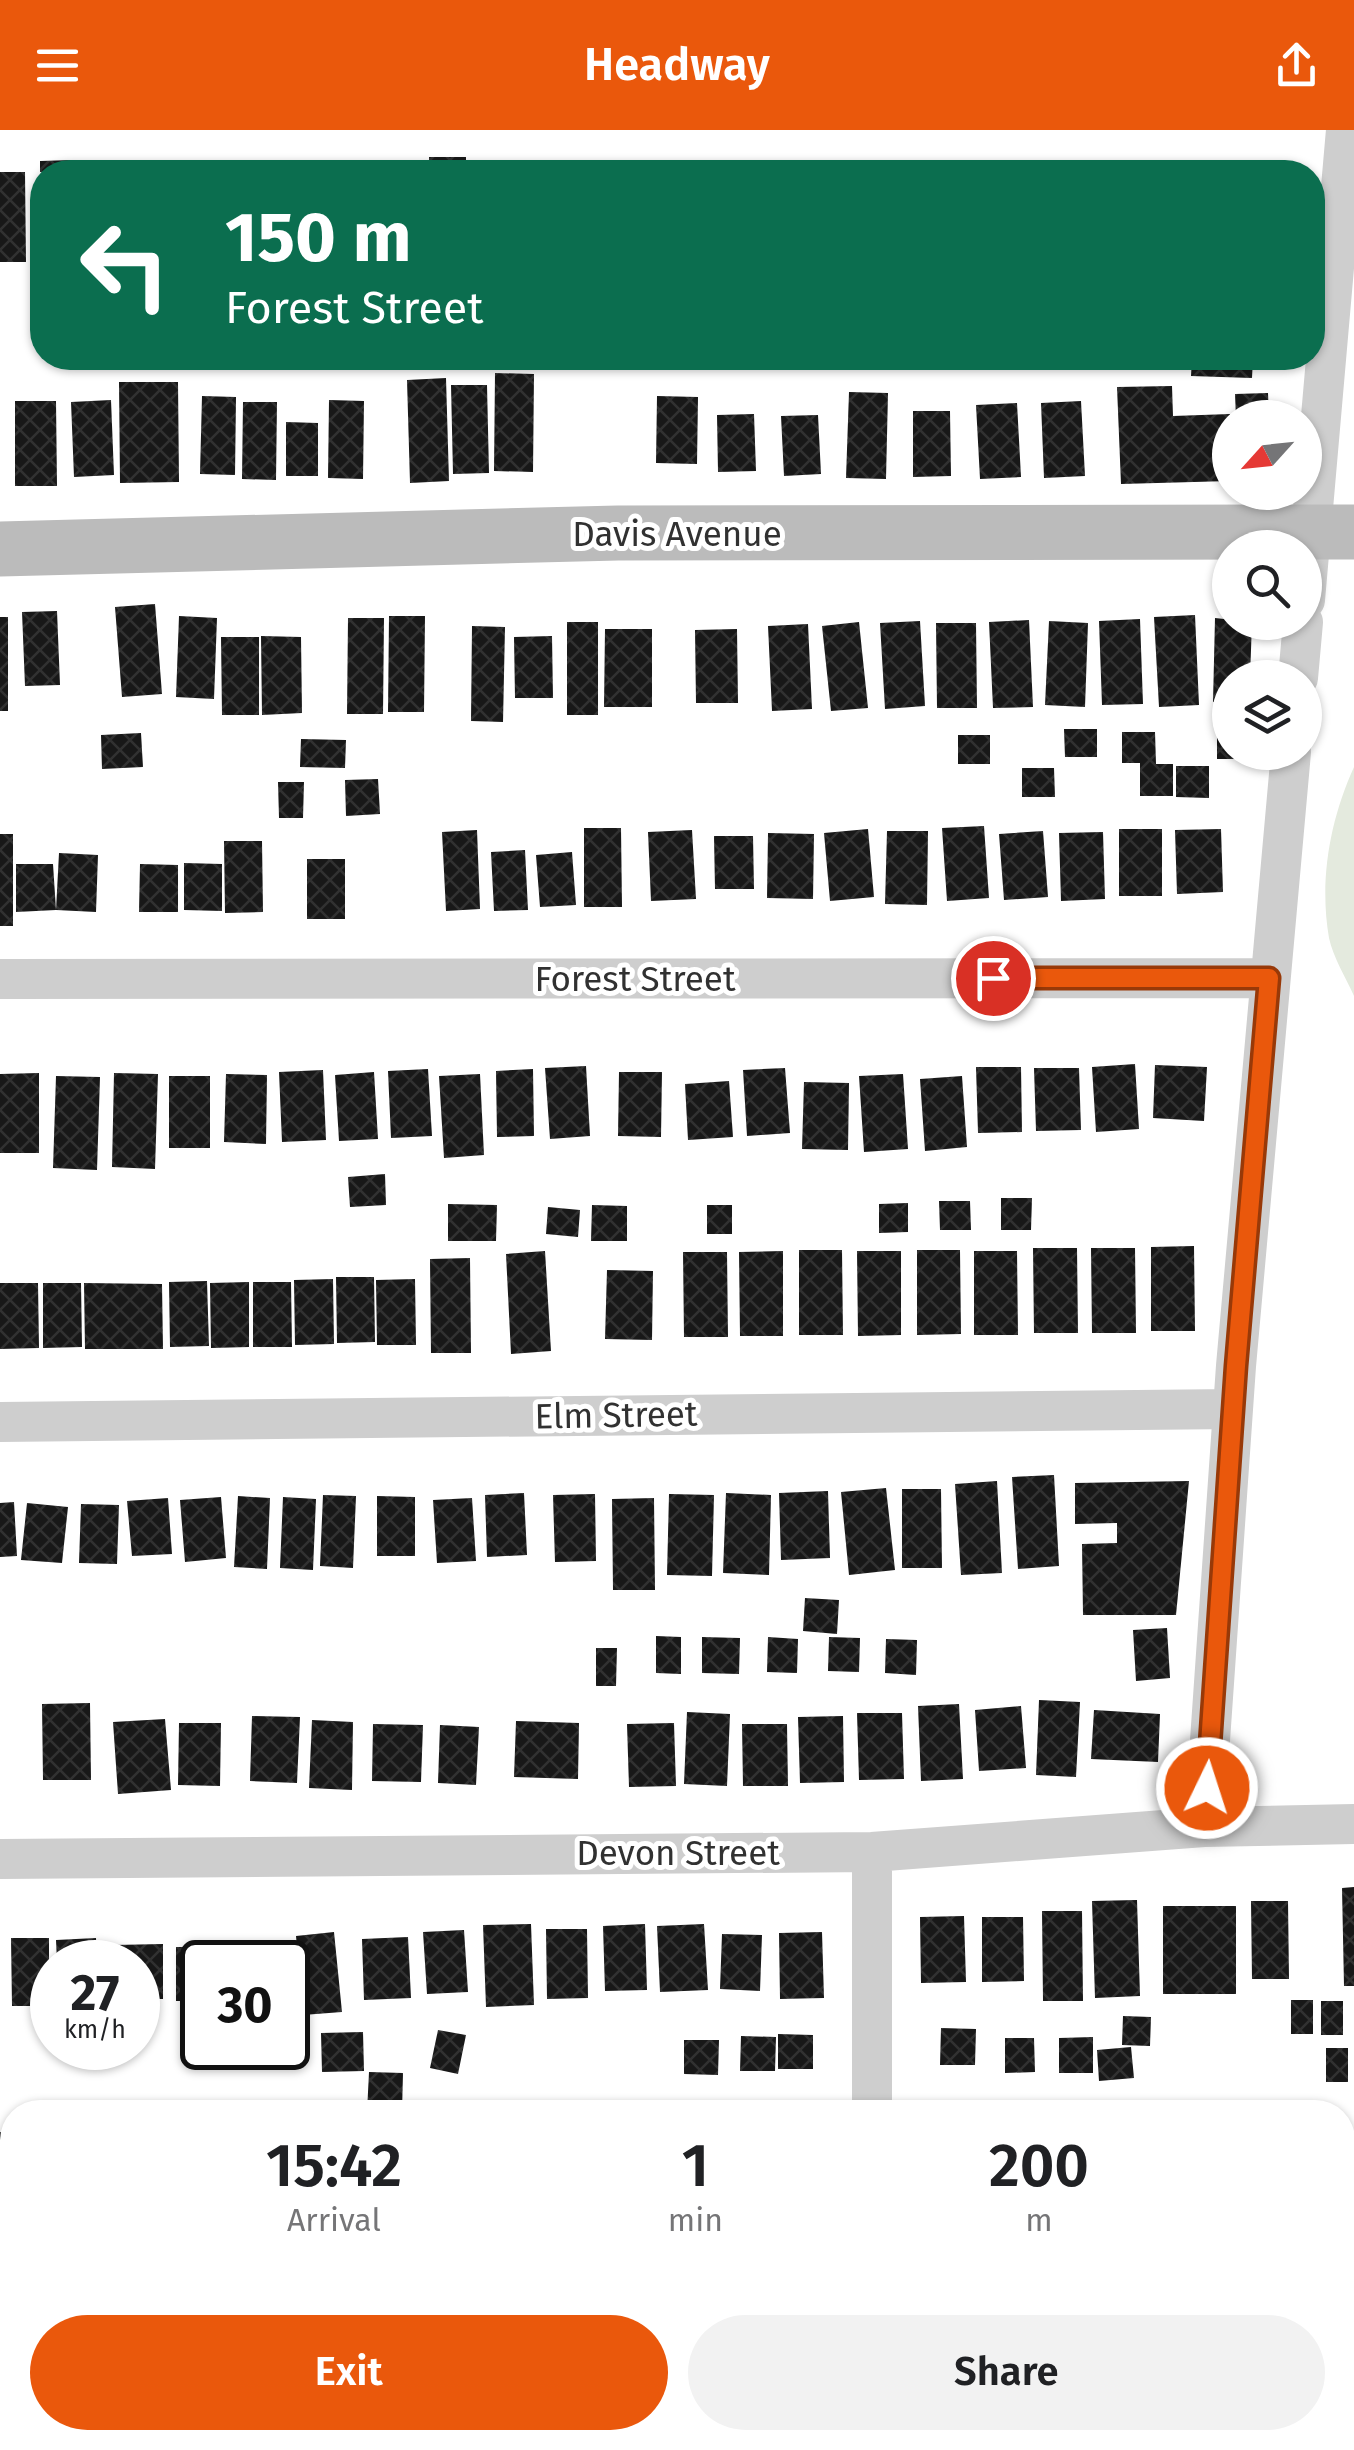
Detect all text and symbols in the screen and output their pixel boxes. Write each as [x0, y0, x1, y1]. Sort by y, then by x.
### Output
icon: menu [30, 38, 85, 93]
text: Headway [584, 38, 770, 92]
icon: share [1269, 38, 1324, 93]
text: 150 m [225, 196, 412, 280]
icon: left [60, 200, 190, 330]
text: Forest Street [225, 281, 484, 335]
north arrow [1212, 400, 1322, 510]
map controls [1212, 400, 1322, 770]
street label: Davis Avenue [572, 513, 782, 555]
button: search [1212, 530, 1322, 640]
button: layers [1212, 660, 1322, 770]
pin [951, 936, 1036, 1021]
icon: arrive [966, 951, 1021, 1006]
street label: Forest Street [534, 958, 736, 1000]
street label: Elm Street [534, 1393, 698, 1437]
position arrow [1155, 1736, 1259, 1840]
street label: Devon Street [576, 1832, 780, 1874]
speed limit sign: 30 [180, 1940, 310, 2070]
text: 27 [71, 1963, 119, 2023]
text: km/h [64, 2015, 126, 2045]
text: 15:42 [266, 2130, 402, 2202]
text: 1 [682, 2130, 709, 2202]
text: 200 [989, 2130, 1089, 2202]
text: Arrival [287, 2201, 381, 2239]
text: min [668, 2201, 723, 2239]
text: m [1025, 2201, 1053, 2239]
button: Exit [30, 2315, 668, 2430]
button: Share [688, 2315, 1325, 2430]

